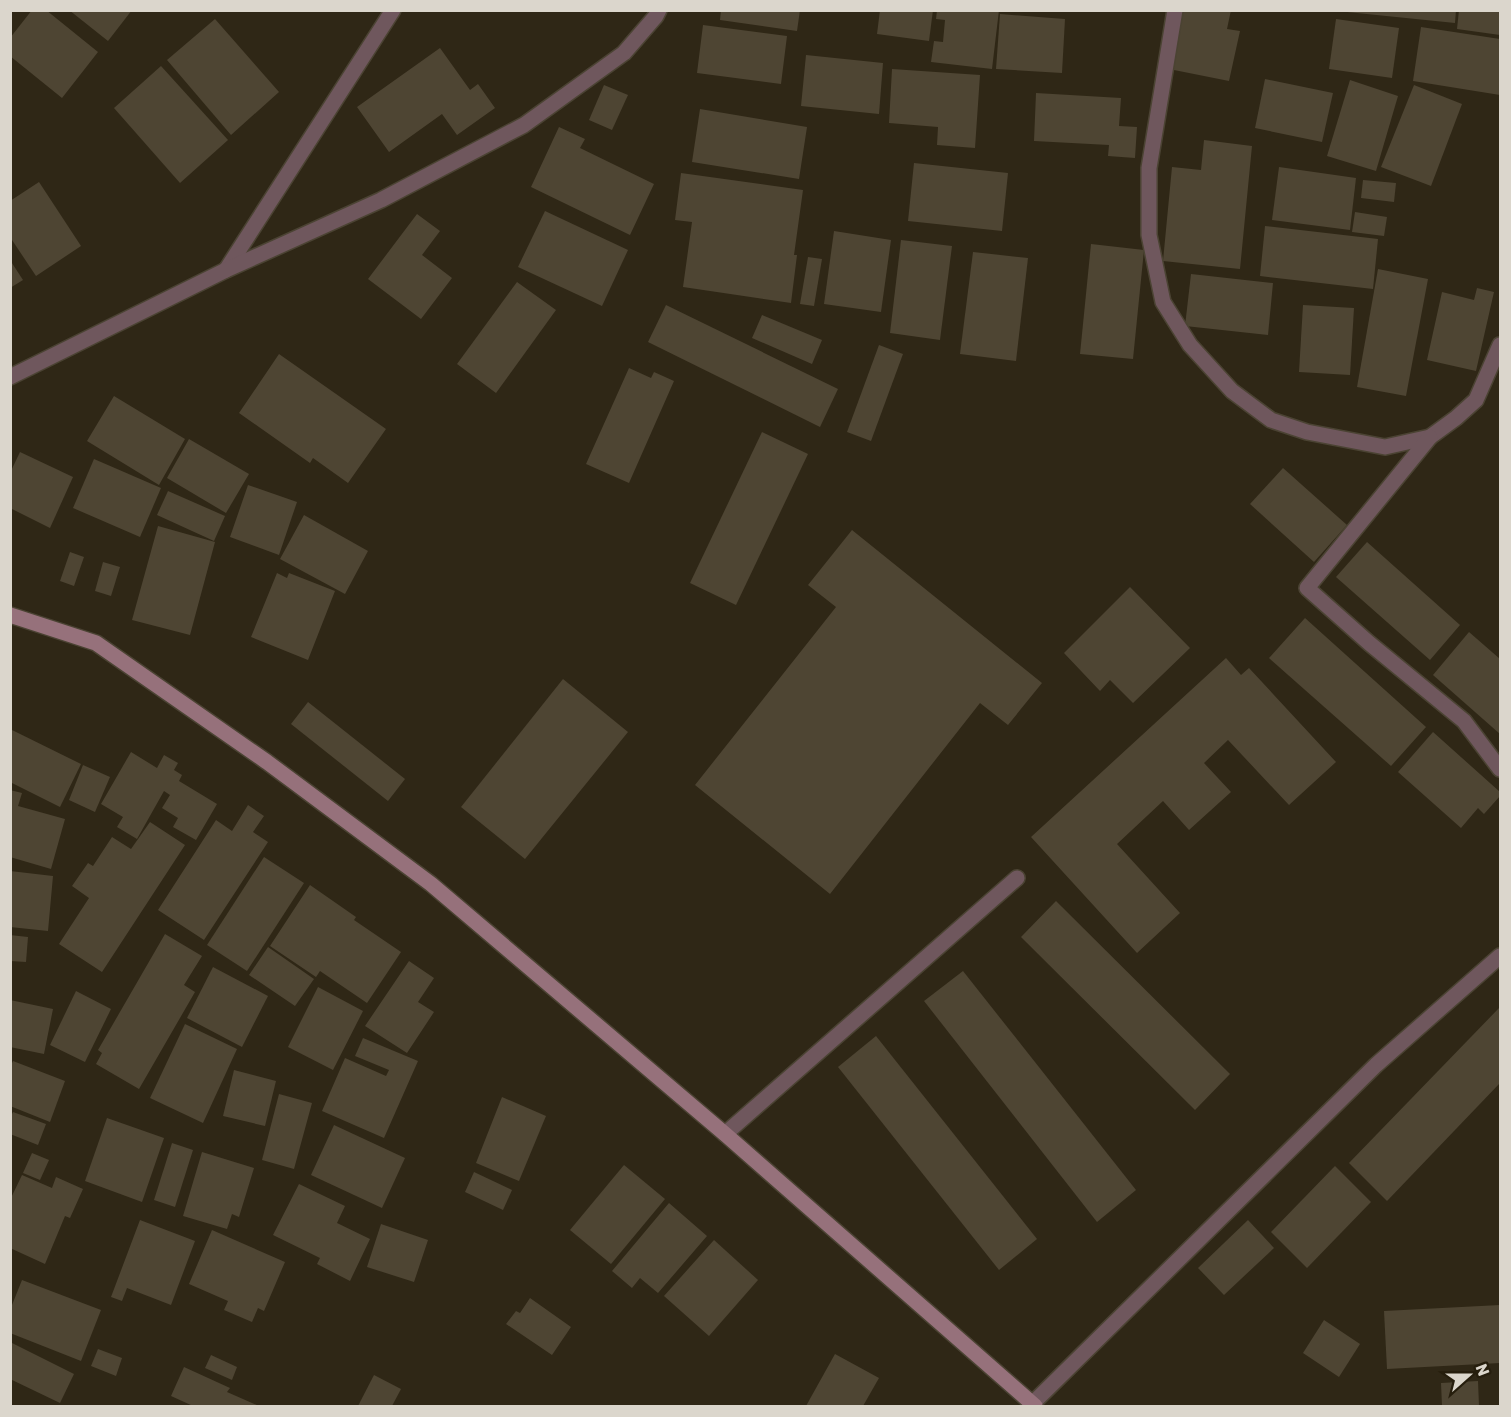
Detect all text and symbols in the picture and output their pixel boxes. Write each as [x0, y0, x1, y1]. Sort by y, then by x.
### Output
north arrow [1439, 1345, 1499, 1405]
text: N [1472, 1361, 1493, 1379]

